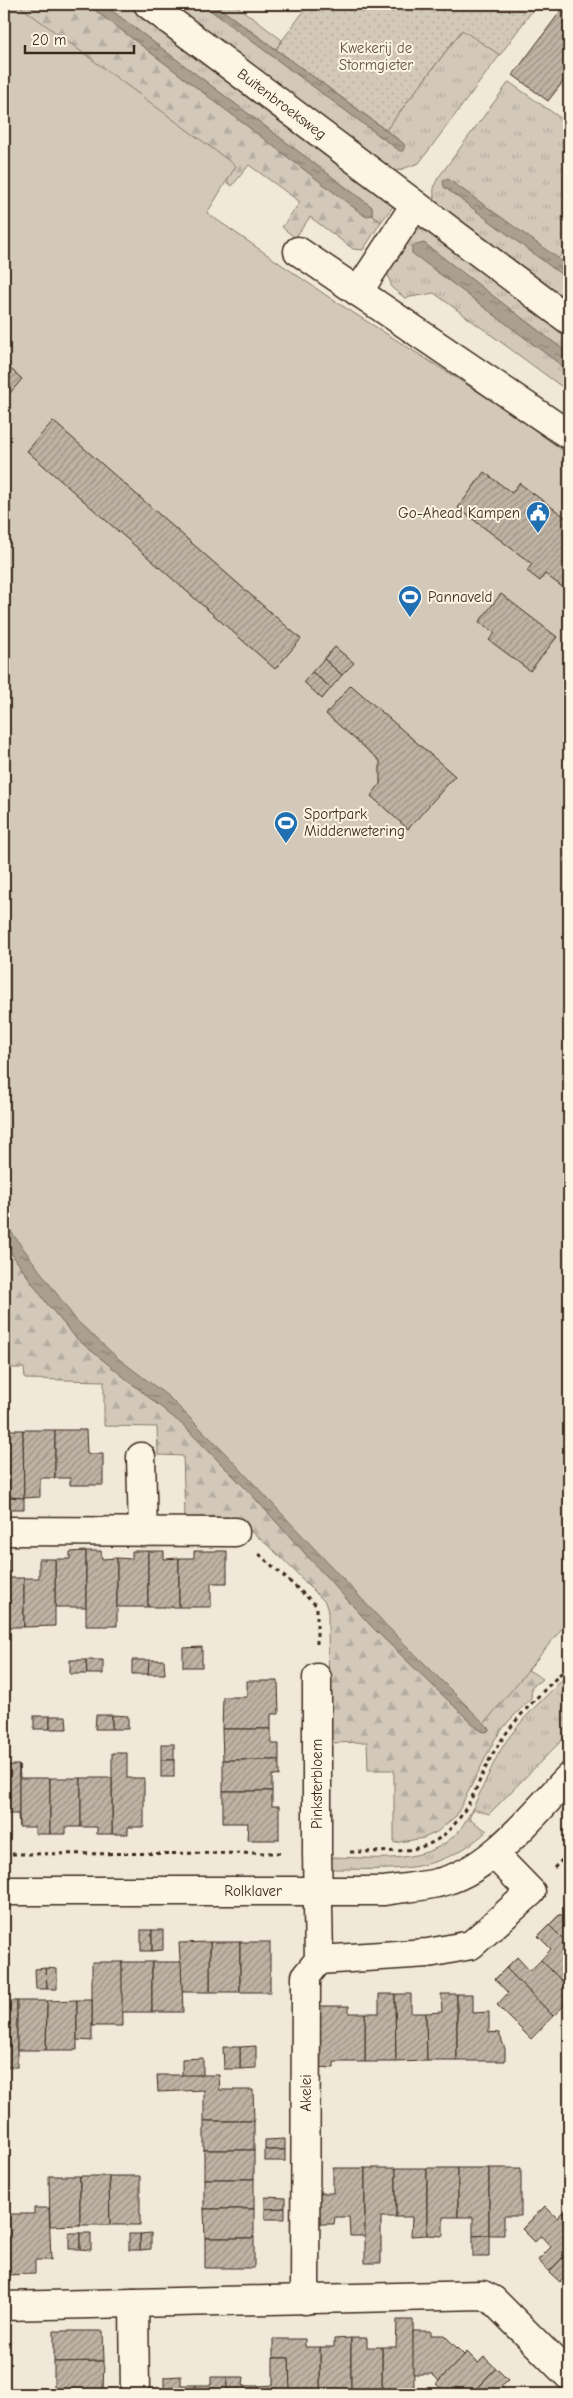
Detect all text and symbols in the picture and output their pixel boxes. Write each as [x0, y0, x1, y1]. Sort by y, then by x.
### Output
scale bar [25, 22, 134, 54]
text: 20 m [32, 31, 66, 49]
park label: Kwekerij de Stormgieter [339, 39, 413, 74]
street label: Buitenbroeksweg [234, 65, 330, 143]
public building icon: Go-Ahead Kampen [525, 500, 551, 534]
place label: Go-Ahead Kampen [398, 504, 520, 522]
sports icon: Pannaveld [397, 584, 423, 618]
place label: Pannaveld [428, 588, 493, 606]
place label: Sportpark Middenwetering [304, 805, 405, 840]
sports icon: Sportpark Middenwetering [273, 810, 299, 844]
street label: Pinksterbloem [308, 1739, 326, 1829]
street label: Rolklaver [224, 1882, 282, 1900]
street label: Akelei [297, 2074, 315, 2112]

